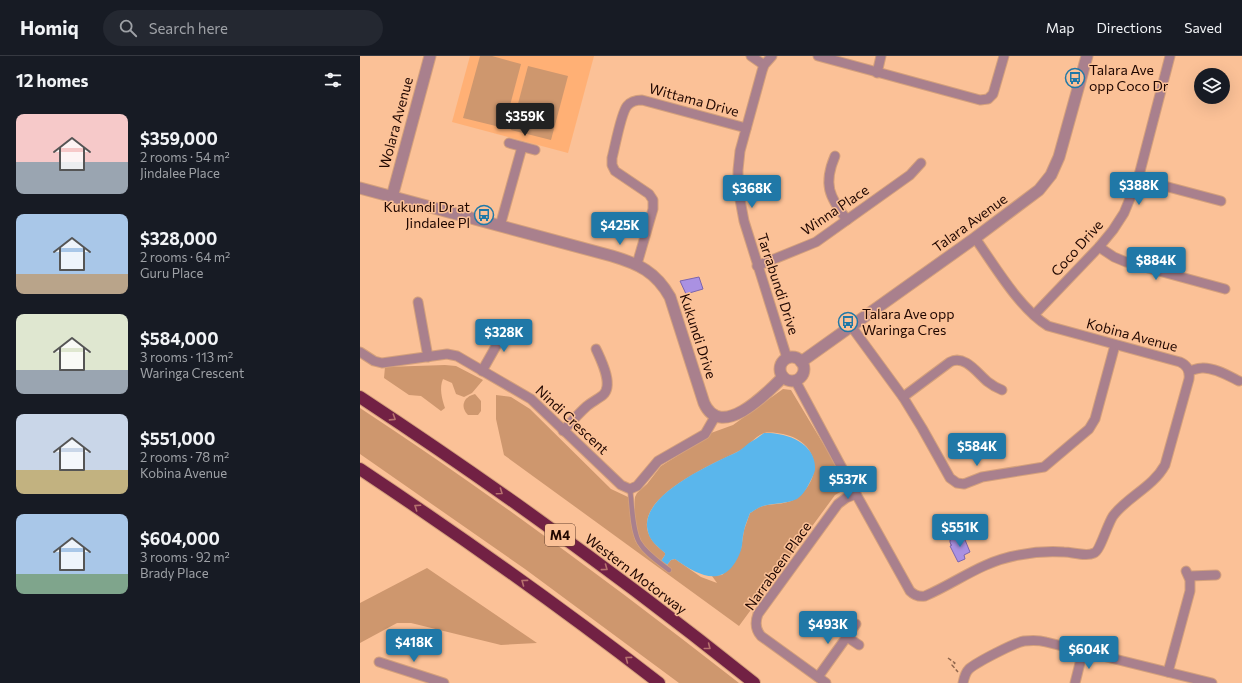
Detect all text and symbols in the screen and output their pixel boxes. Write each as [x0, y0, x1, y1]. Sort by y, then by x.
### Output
search box [103, 10, 383, 46]
text: Homiq [20, 16, 79, 39]
icon: search [117, 17, 139, 39]
text: Search here [149, 19, 228, 37]
text: Map [1046, 19, 1075, 36]
text: Directions [1097, 19, 1162, 36]
text: Saved [1184, 19, 1222, 36]
place label: Talara Ave opp Coco Dr [1089, 61, 1169, 94]
bus stop icon: Talara Ave opp Coco Dr [1064, 67, 1086, 89]
map controls [1194, 68, 1230, 104]
button: layers [1194, 68, 1230, 104]
icon: filters [322, 69, 344, 91]
text: 12 homes [16, 70, 88, 91]
street label: Wolara Avenue [375, 75, 416, 171]
street label: Wittama Drive [647, 79, 741, 120]
pin: $359K [497, 103, 553, 137]
text: $359K [505, 108, 545, 124]
text: $359,000 [140, 128, 218, 149]
icon: home [48, 130, 96, 178]
text: 2 rooms · 54 m² [140, 149, 230, 165]
text: Jindalee Place [140, 165, 220, 181]
pin: $388K [1111, 172, 1167, 206]
pin: $368K [724, 175, 780, 209]
text: $388K [1119, 177, 1159, 193]
text: $368K [732, 180, 772, 196]
street label: Winna Place [798, 181, 872, 238]
street label: Talara Avenue [929, 190, 1010, 255]
place label: Kukundi Dr at Jindalee Pl [384, 198, 470, 231]
bus stop icon: Kukundi Dr at Jindalee Pl [473, 204, 495, 226]
pin: $425K [592, 212, 648, 246]
street label: Coco Drive [1047, 216, 1106, 279]
text: $425K [600, 217, 640, 233]
text: $328,000 [140, 228, 217, 249]
icon: home [48, 230, 96, 278]
street label: Tarrabundi Drive [754, 231, 803, 337]
pin: $884K [1128, 247, 1184, 281]
text: 2 rooms · 64 m² [140, 249, 230, 265]
text: $884K [1136, 252, 1176, 268]
text: Guru Place [140, 265, 203, 281]
street label: Kukundi Drive [677, 291, 720, 381]
place label: Talara Ave opp Waringa Cres [862, 305, 954, 338]
bus stop icon: Talara Ave opp Waringa Cres [837, 311, 859, 333]
street label: Kobina Avenue [1085, 314, 1180, 355]
pin: $328K [476, 319, 532, 353]
text: $328K [484, 324, 524, 340]
text: $584,000 [140, 328, 218, 349]
icon: home [48, 330, 96, 378]
text: 3 rooms · 113 m² [140, 349, 233, 365]
text: Waringa Crescent [140, 365, 244, 381]
street label: Nindi Crescent [532, 382, 612, 458]
one-way arrow [388, 413, 395, 420]
text: $551,000 [140, 428, 215, 449]
icon: home [48, 430, 96, 478]
pin: $584K [949, 433, 1005, 467]
text: $584K [957, 438, 997, 454]
text: 2 rooms · 78 m² [140, 449, 229, 465]
text: Kobina Avenue [140, 465, 227, 481]
pin: $537K [820, 466, 876, 500]
text: $537K [829, 471, 867, 487]
one-way arrow [495, 487, 502, 494]
one-way arrow [415, 505, 422, 512]
pin: $551K [932, 514, 988, 548]
street label: Narrabeen Place [741, 518, 814, 613]
text: $551K [941, 519, 979, 535]
road number: M4 [545, 524, 575, 546]
text: $604,000 [140, 528, 220, 549]
icon: home [48, 530, 96, 578]
street label: Western Motorway [582, 530, 691, 617]
text: 3 rooms · 92 m² [140, 549, 230, 565]
one-way arrow [600, 563, 607, 570]
text: Brady Place [140, 565, 209, 581]
one-way arrow [521, 580, 528, 587]
pin: $493K [800, 611, 856, 645]
text: $493K [808, 616, 848, 632]
pin: $418K [386, 629, 442, 663]
text: $418K [395, 634, 433, 650]
pin: $604K [1061, 636, 1117, 670]
text: $604K [1068, 641, 1110, 657]
one-way arrow [704, 642, 711, 649]
one-way arrow [626, 657, 633, 664]

